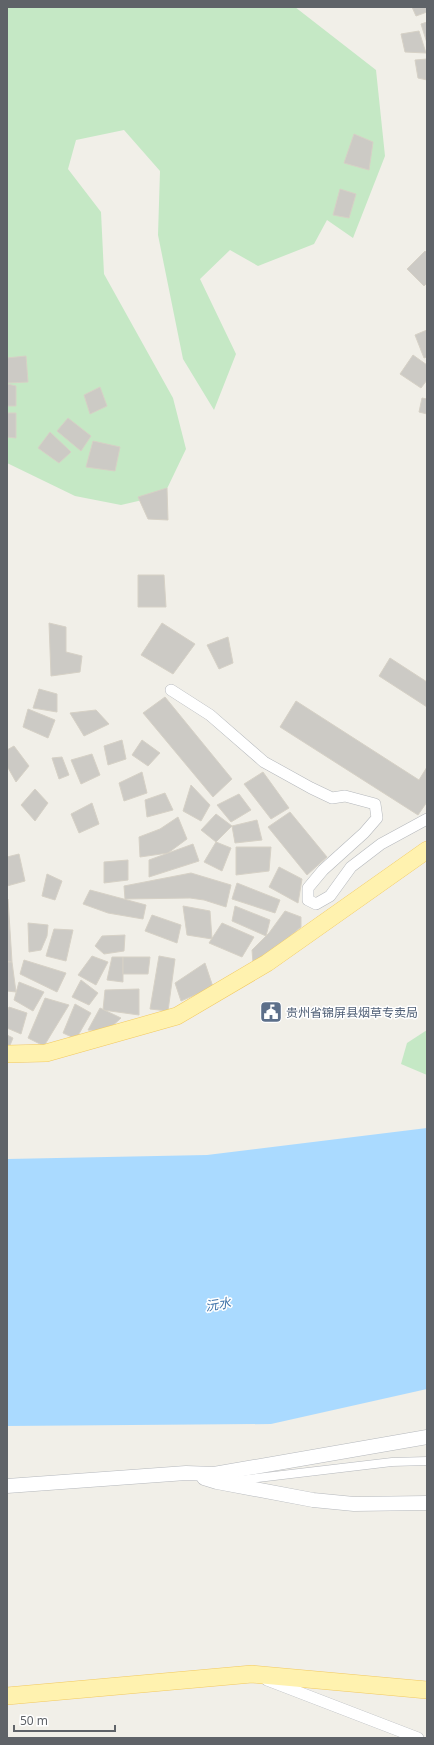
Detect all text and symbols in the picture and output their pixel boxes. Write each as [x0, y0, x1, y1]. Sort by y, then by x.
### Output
public building icon: 贵州省锦屏县烟草专卖局 [258, 999, 284, 1025]
place label: 贵州省锦屏县烟草专卖局 [286, 1004, 418, 1021]
water label: 沅水 [204, 1293, 233, 1315]
scale bar [14, 1707, 115, 1733]
text: 50 m [20, 1712, 48, 1729]

